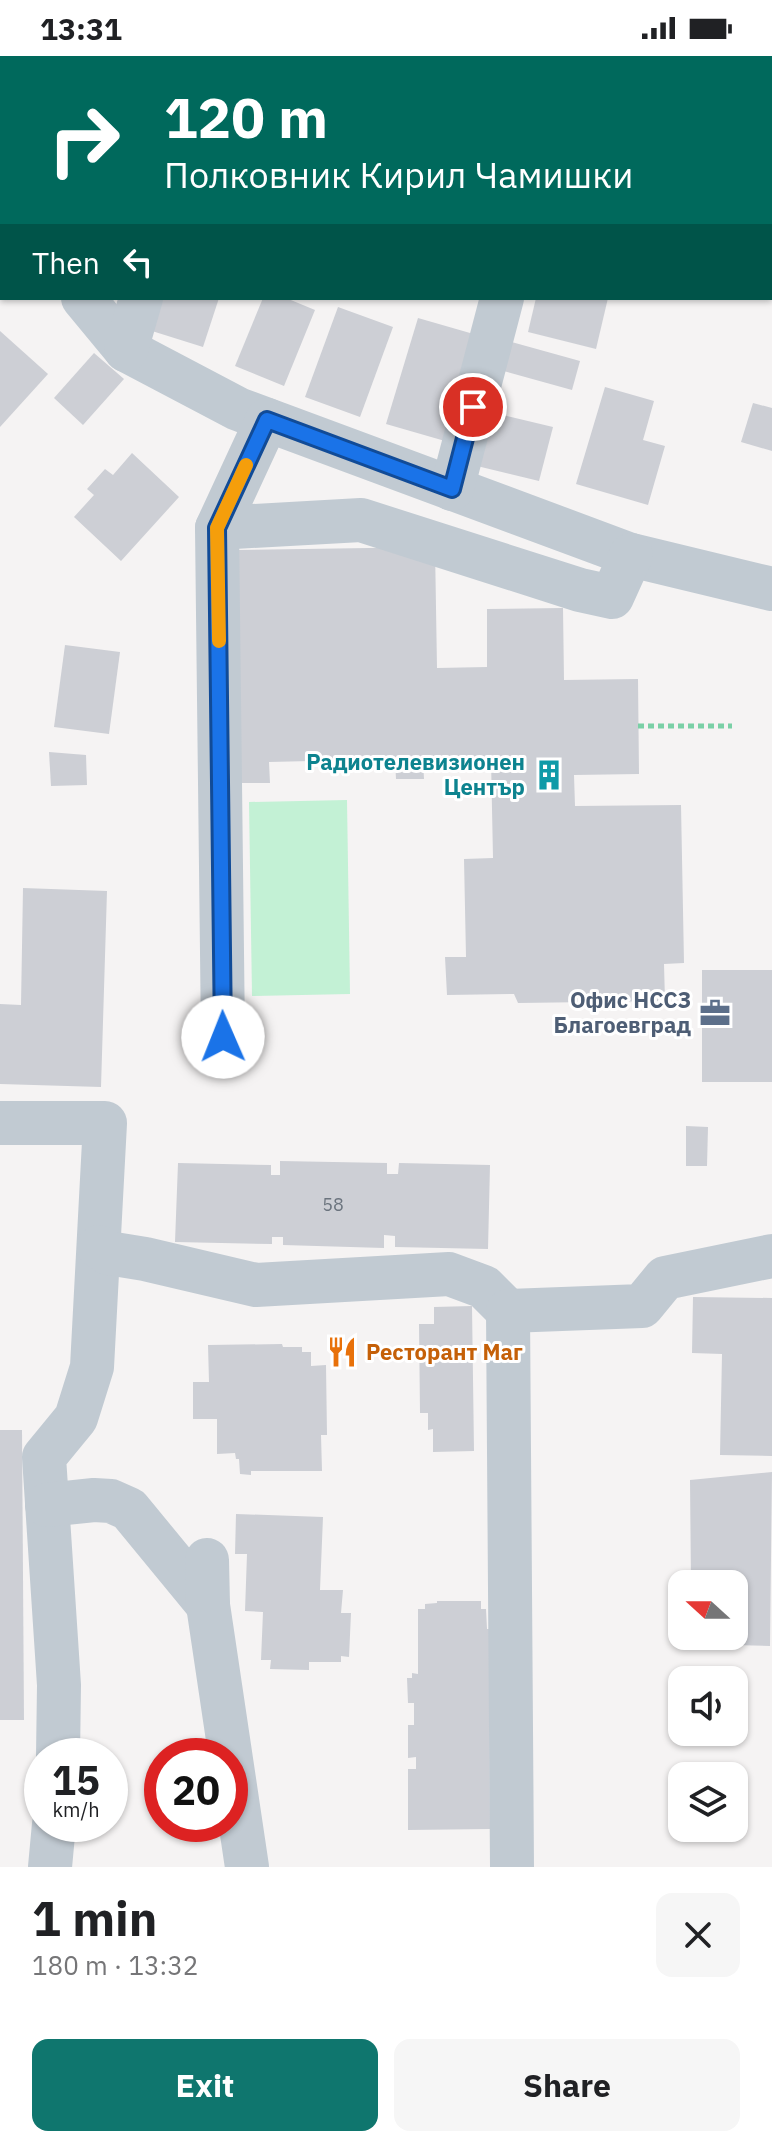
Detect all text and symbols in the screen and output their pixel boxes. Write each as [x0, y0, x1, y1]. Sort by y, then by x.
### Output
text: 13:31 [40, 9, 122, 48]
text: 120 m [164, 81, 328, 153]
icon: right [32, 88, 136, 192]
text: Полковник Кирил Чамишки [164, 151, 633, 198]
icon: left [116, 240, 160, 284]
text: Then [32, 243, 100, 282]
pin [439, 373, 507, 441]
icon: arrive [451, 385, 495, 429]
place label: Радиотелевизионен Център [306, 747, 525, 801]
building icon: Радиотелевизионен Център [532, 758, 566, 792]
place label: Офис НССЗ Благоевград [553, 985, 692, 1039]
position arrow [181, 995, 265, 1079]
office icon: Офис НССЗ Благоевград [698, 996, 732, 1030]
house number: 58 [322, 1193, 344, 1216]
restaurant icon: Ресторант Маг [325, 1335, 359, 1369]
place label: Ресторант Маг [366, 1337, 523, 1366]
north arrow [668, 1570, 748, 1650]
map controls [668, 1570, 748, 1842]
button: sound [668, 1666, 748, 1746]
speed limit sign: 20 [144, 1738, 248, 1842]
text: 15 [52, 1754, 100, 1806]
button: layers [668, 1762, 748, 1842]
text: km/h [52, 1796, 100, 1823]
text: 1 min [32, 1887, 157, 1949]
button: close [656, 1893, 740, 1977]
text: 180 m · 13:32 [32, 1948, 198, 1982]
button: Exit [32, 2039, 378, 2131]
button: Share [394, 2039, 740, 2131]

